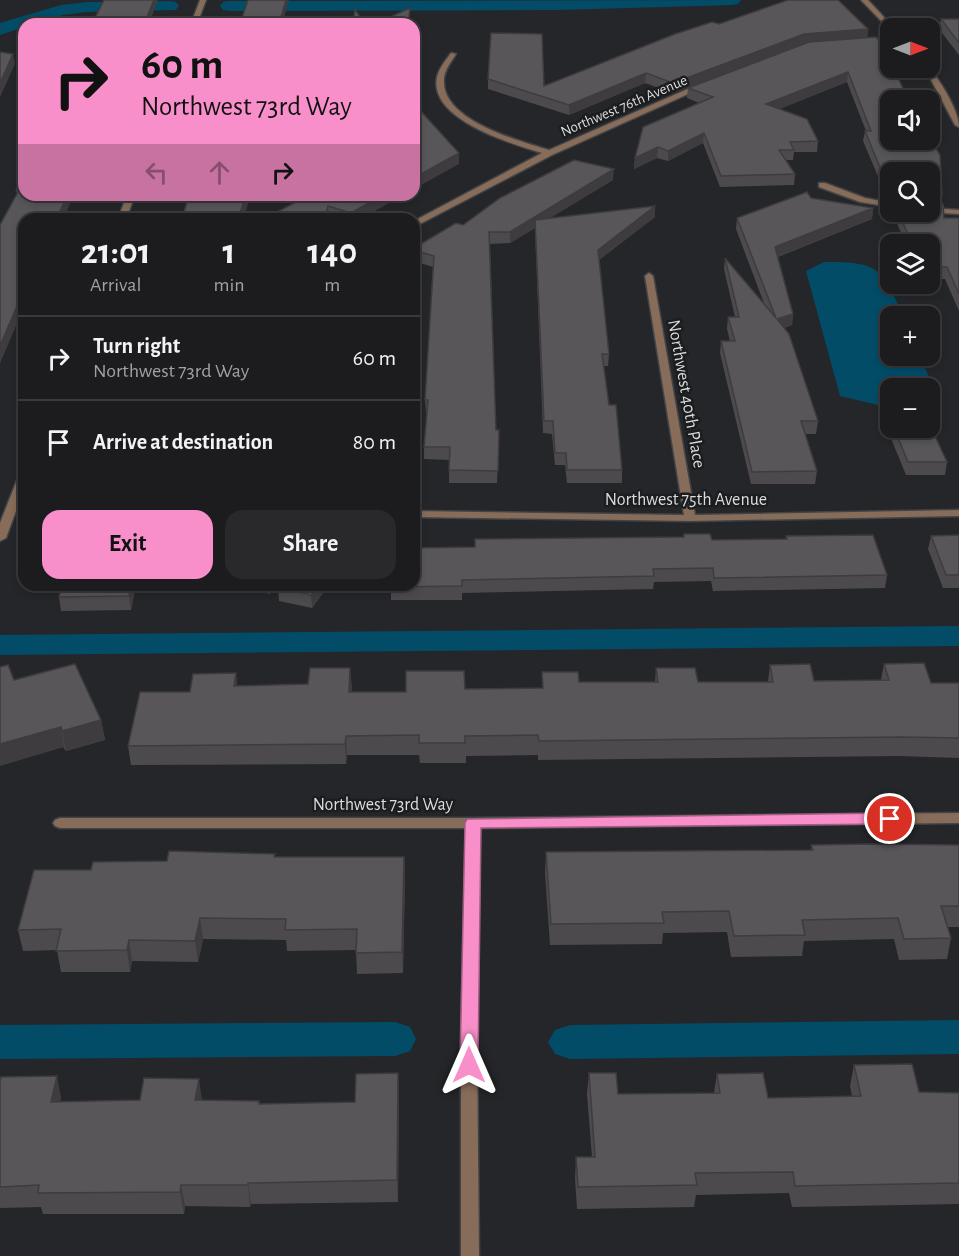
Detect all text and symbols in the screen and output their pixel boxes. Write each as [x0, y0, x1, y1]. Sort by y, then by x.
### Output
north arrow [880, 18, 940, 78]
map controls [880, 18, 940, 438]
icon: right [42, 42, 120, 120]
text: 60 m [141, 44, 223, 86]
street label: Northwest 76th Avenue [558, 72, 690, 139]
button: sound [880, 90, 940, 150]
text: Northwest 73rd Way [141, 93, 352, 120]
icon: left [140, 156, 173, 189]
icon: ahead [203, 156, 236, 189]
icon: right [266, 156, 299, 189]
button: search [880, 162, 940, 222]
text: 21:01 [81, 234, 151, 270]
text: 1 [223, 234, 235, 270]
text: 140 [307, 234, 357, 270]
button: layers [880, 234, 940, 294]
text: Arrival [90, 275, 141, 295]
text: min [213, 275, 245, 295]
text: m [324, 275, 340, 295]
button: + [880, 306, 940, 366]
street label: Northwest 40th Place [664, 318, 708, 470]
text: Turn right [93, 335, 180, 357]
icon: right [42, 342, 75, 375]
text: 60 m [353, 347, 396, 369]
text: Northwest 73rd Way [93, 361, 249, 381]
button: − [880, 378, 940, 438]
icon: arrive [42, 426, 75, 459]
text: Arrive at destination [93, 431, 273, 453]
text: 80 m [353, 431, 396, 453]
street label: Northwest 75th Avenue [605, 491, 767, 509]
button: Exit [42, 510, 213, 579]
button: Share [225, 510, 396, 579]
pin [864, 793, 915, 844]
street label: Northwest 73rd Way [313, 796, 454, 814]
icon: arrive [873, 802, 906, 835]
position arrow [437, 1033, 501, 1097]

